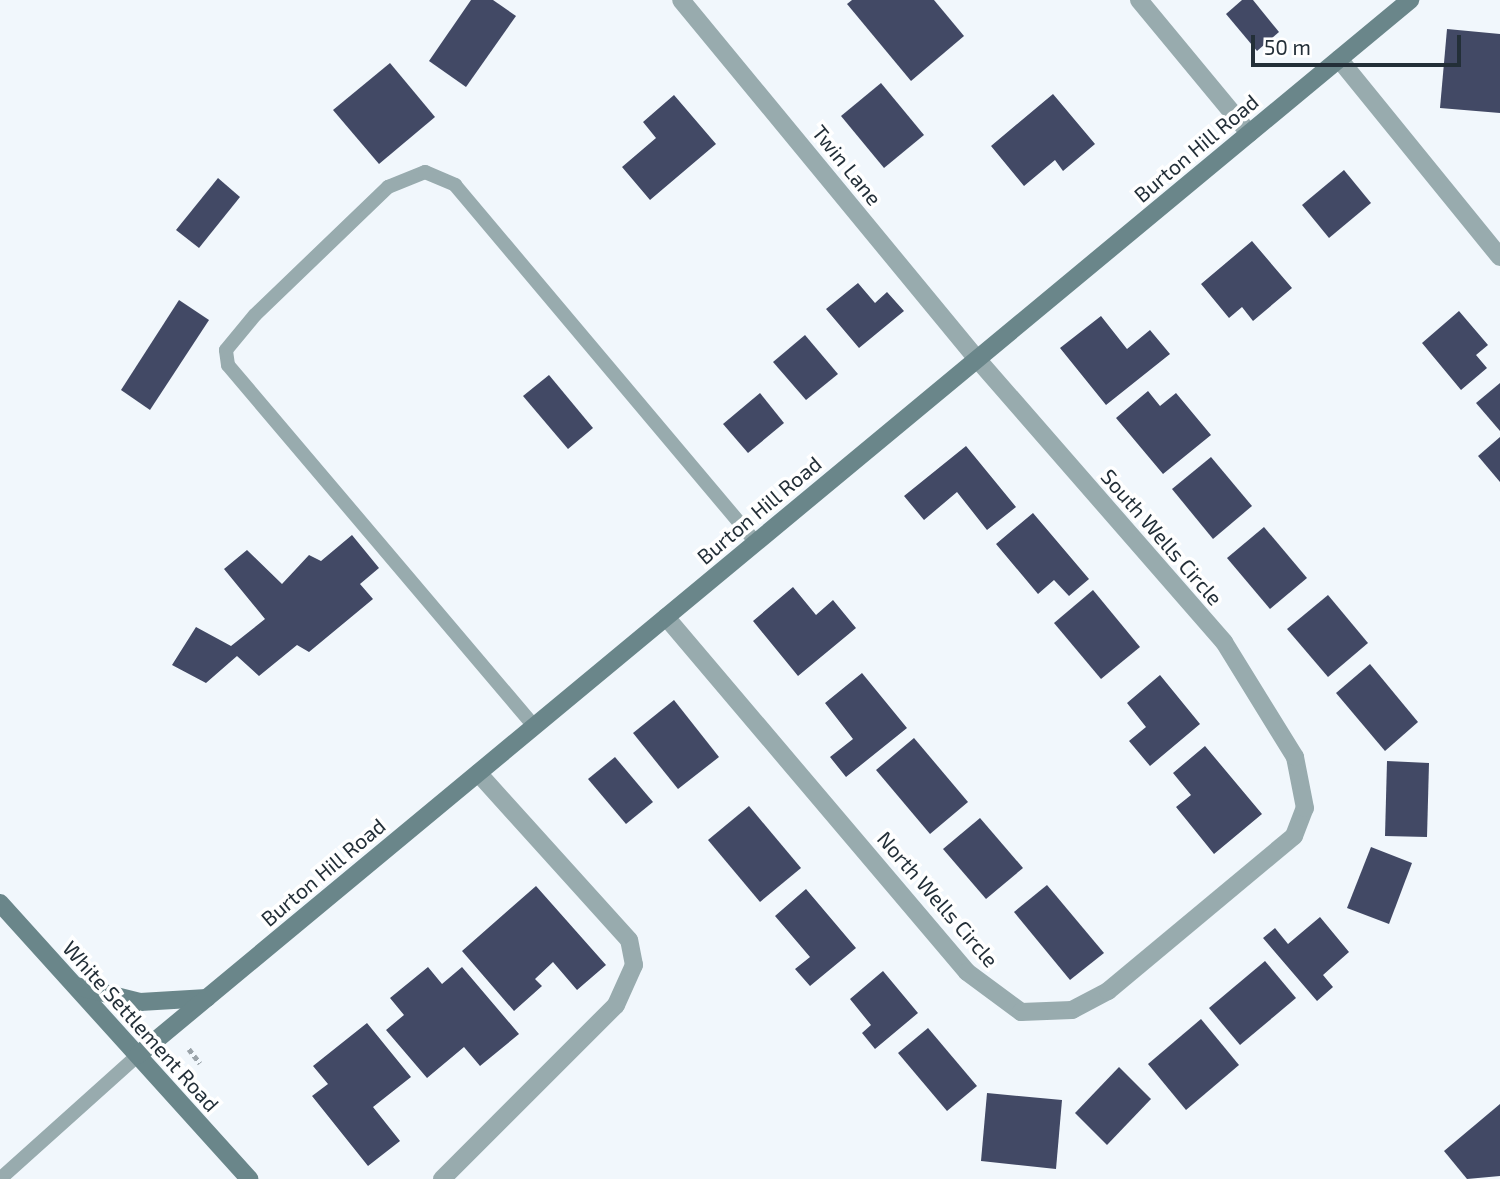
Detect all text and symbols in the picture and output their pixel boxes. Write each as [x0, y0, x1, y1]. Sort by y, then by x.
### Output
scale bar [1255, 21, 1465, 65]
text: 50 m [1264, 34, 1311, 59]
street label: Burton Hill Road [1129, 89, 1263, 207]
street label: Twin Lane [807, 120, 887, 210]
street label: Burton Hill Road [692, 451, 826, 569]
street label: South Wells Circle [1096, 464, 1228, 610]
street label: Burton Hill Road [256, 813, 390, 931]
street label: North Wells Circle [872, 826, 1004, 972]
street label: White Settlement Road [58, 936, 224, 1116]

